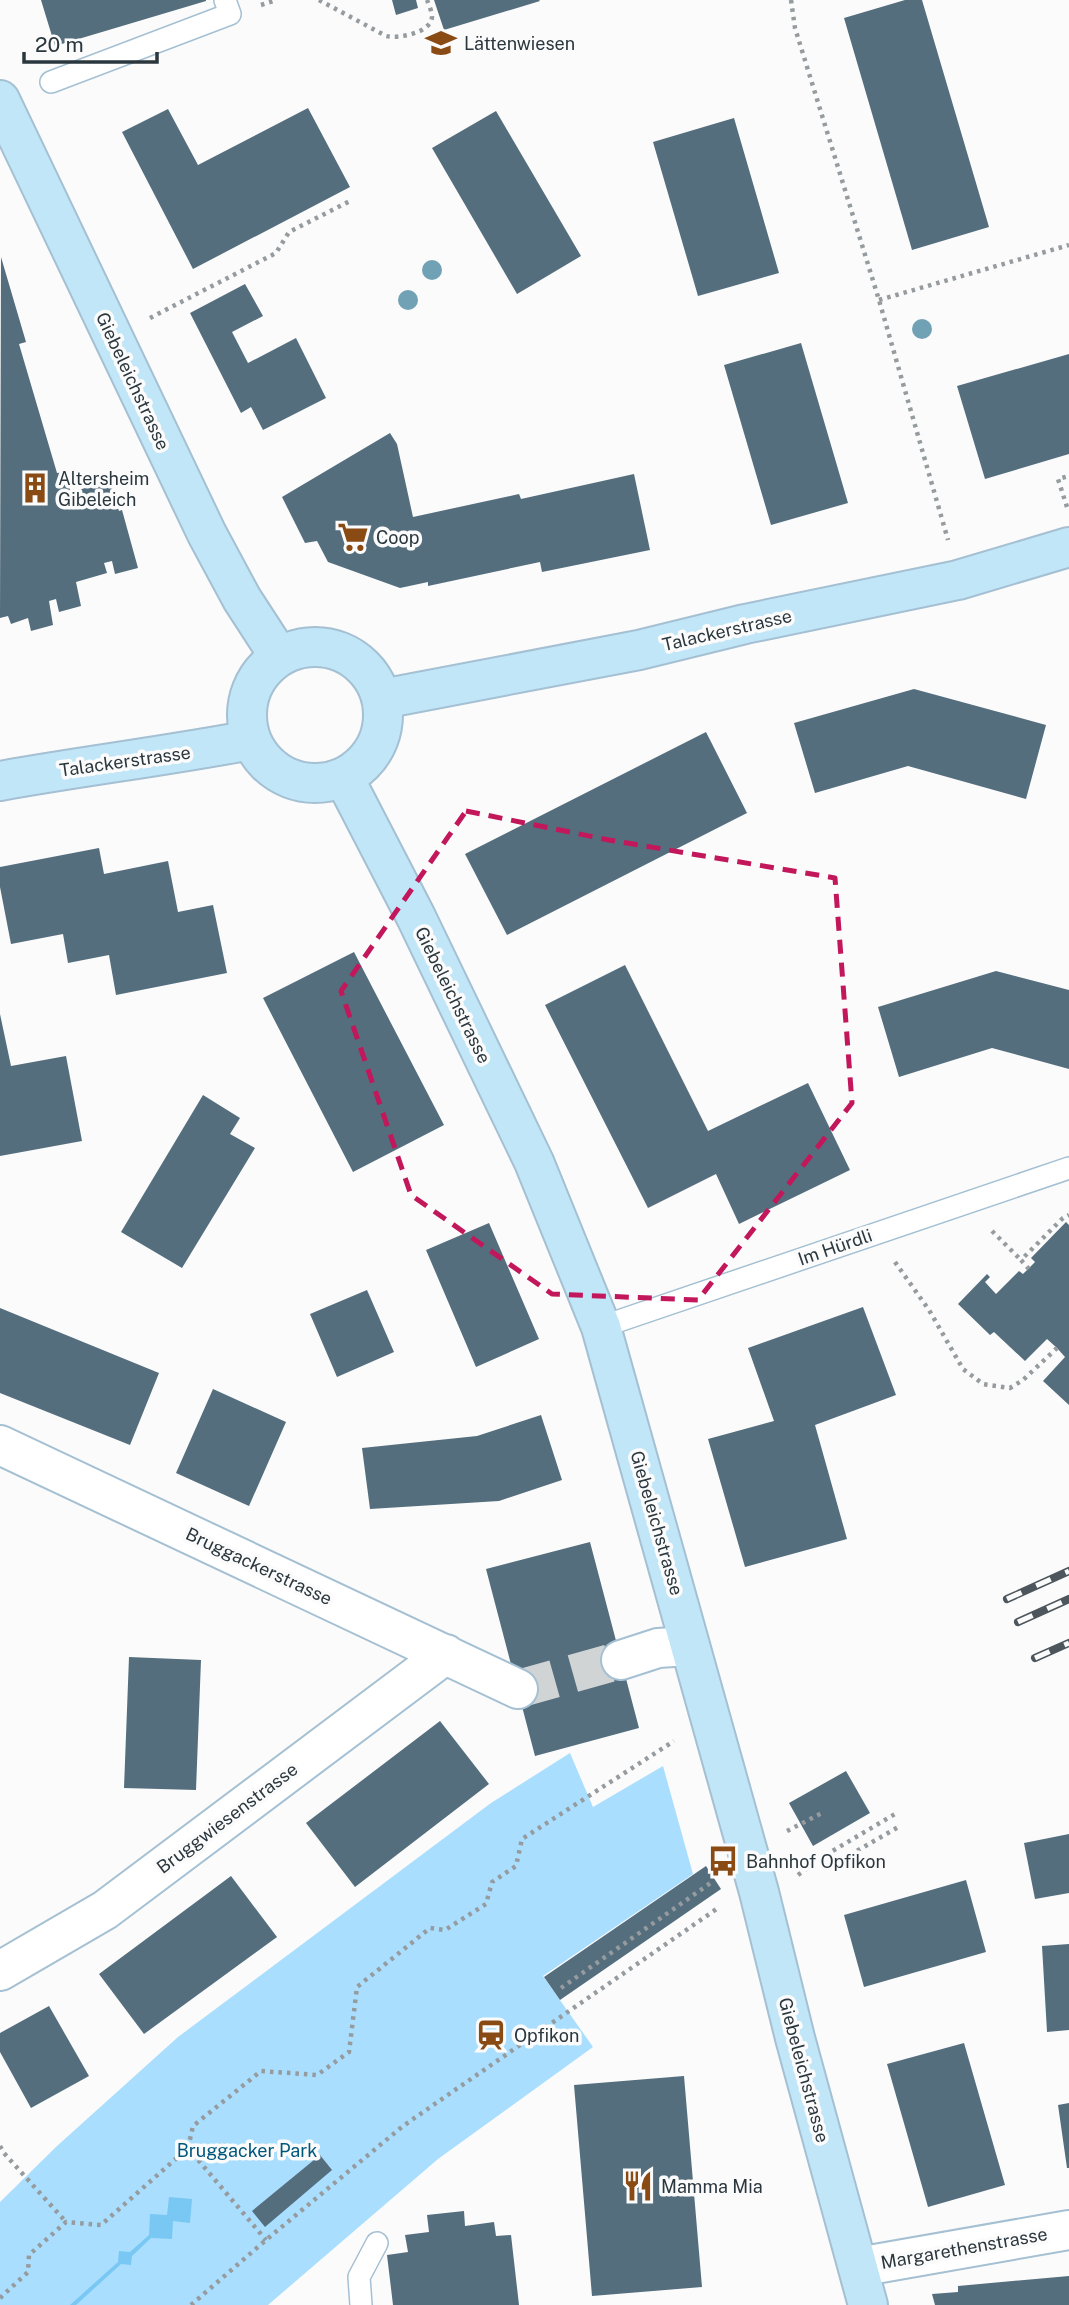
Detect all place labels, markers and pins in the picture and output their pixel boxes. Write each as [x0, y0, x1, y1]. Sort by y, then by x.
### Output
school or university icon: Lättenwiesen [424, 26, 458, 60]
place label: Lättenwiesen [464, 33, 575, 54]
place label: Altersheim Gibeleich [58, 468, 149, 510]
building icon: Altersheim Gibeleich [18, 471, 52, 505]
supermarket icon: Coop [336, 520, 370, 554]
place label: Coop [376, 527, 419, 548]
bus stop icon: Bahnhof Opfikon [706, 1844, 740, 1878]
place label: Bahnhof Opfikon [746, 1851, 886, 1872]
station icon: Opfikon [474, 2018, 508, 2052]
place label: Opfikon [514, 2025, 579, 2046]
restaurant icon: Mamma Mia [621, 2169, 655, 2203]
place label: Mamma Mia [661, 2176, 763, 2197]

